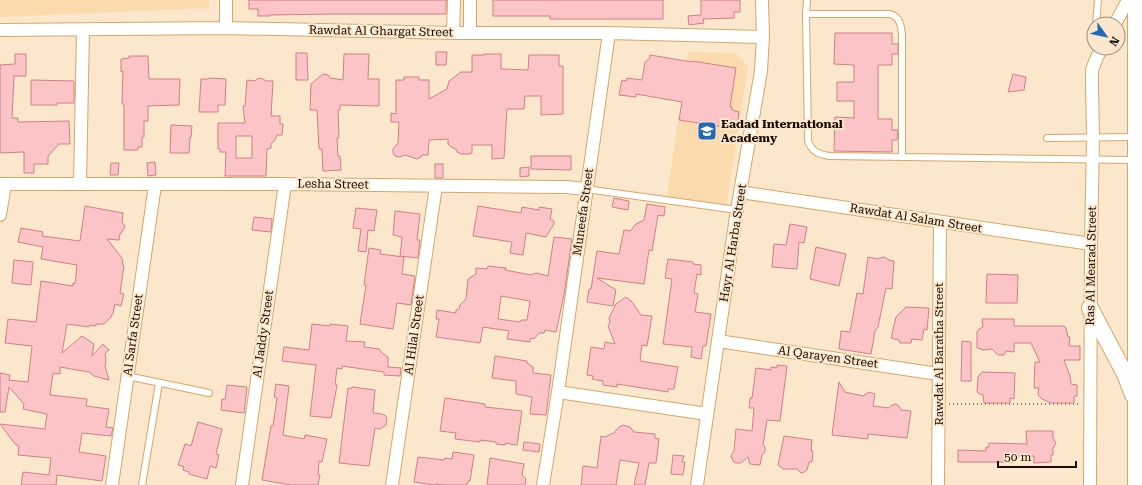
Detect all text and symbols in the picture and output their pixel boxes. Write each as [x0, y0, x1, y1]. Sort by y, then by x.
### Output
north arrow [1086, 16, 1126, 56]
street label: Rawdat Al Ghargat Street [309, 23, 454, 39]
text: N [1106, 34, 1122, 49]
place label: Eadad International Academy [721, 117, 843, 145]
school or university icon: Eadad International Academy [696, 120, 718, 142]
street label: Muneefa Street [570, 167, 596, 257]
street label: Lesha Street [297, 176, 369, 192]
street label: Hayr Al Harba Street [717, 182, 749, 303]
street label: Rawdat Al Salam Street [849, 201, 984, 235]
street label: Ras Al Mearad Street [1083, 206, 1099, 326]
street label: Rawdat Al Baratha Street [932, 282, 946, 425]
street label: Al Jaddy Street [250, 289, 276, 379]
street label: Al Sarfa Street [120, 293, 146, 377]
street label: Al Hilal Street [401, 294, 427, 376]
street label: Al Qarayen Street [777, 343, 879, 371]
scale bar [998, 443, 1076, 469]
text: 50 m [1004, 450, 1031, 464]

